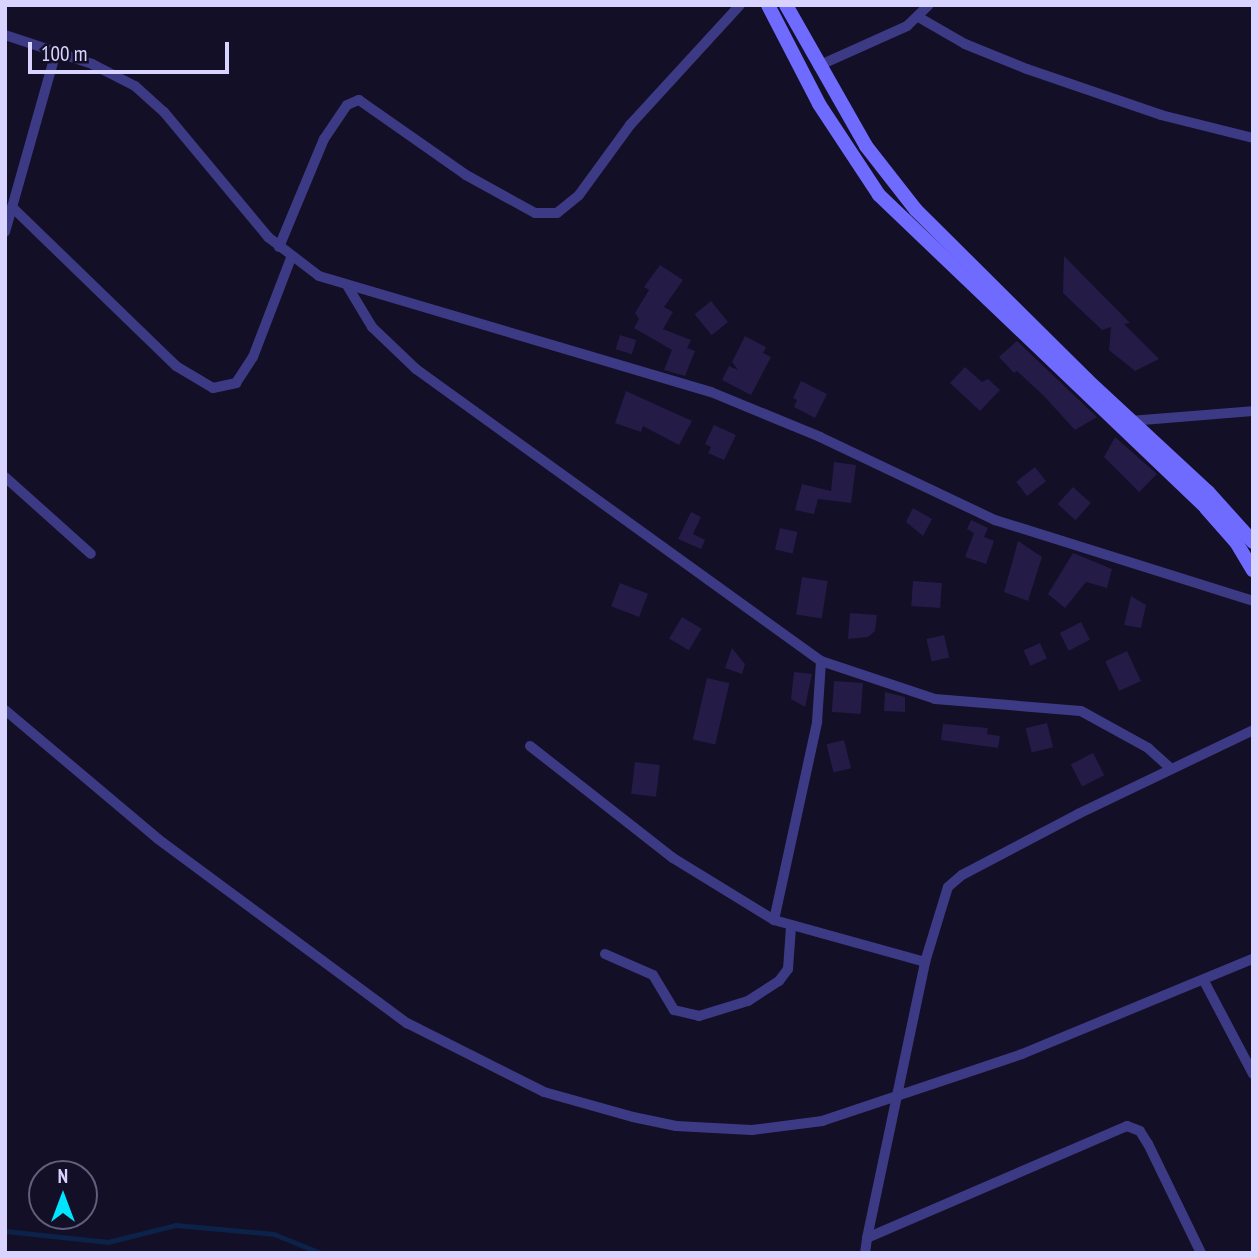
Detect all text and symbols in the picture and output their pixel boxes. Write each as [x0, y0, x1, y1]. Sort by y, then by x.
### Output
scale bar [32, 28, 233, 72]
text: 100 m [41, 40, 87, 67]
north arrow [28, 1160, 98, 1230]
text: N [58, 1164, 68, 1188]

